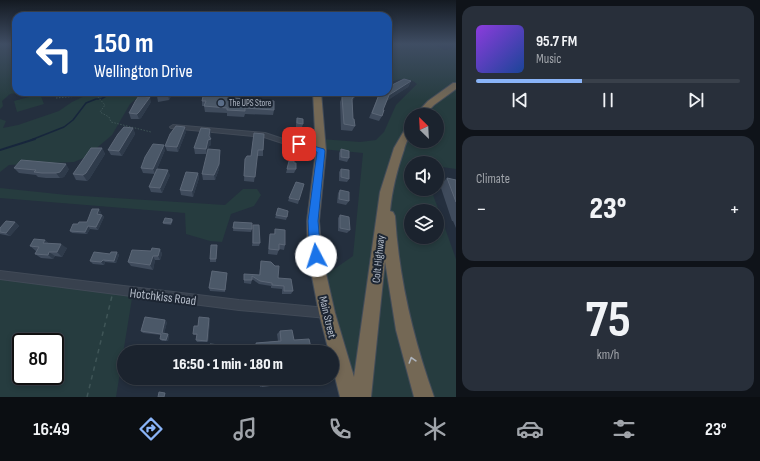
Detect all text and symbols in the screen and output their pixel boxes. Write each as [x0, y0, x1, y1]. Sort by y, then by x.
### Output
text: 150 m [94, 27, 154, 60]
icon: left [28, 28, 80, 80]
text: 95.7 FM [536, 32, 577, 51]
text: Music [536, 51, 561, 67]
text: Wellington Drive [94, 61, 193, 82]
icon: previous [509, 89, 531, 111]
icon: pause [597, 89, 619, 111]
icon: next [685, 89, 707, 111]
marker: The UPS Store [216, 98, 226, 108]
place label: The UPS Store [229, 98, 272, 109]
north arrow [404, 108, 444, 148]
map controls [404, 108, 444, 244]
pin [282, 127, 316, 161]
icon: arrive [288, 133, 310, 155]
button: sound [404, 156, 444, 196]
text: Climate [476, 171, 510, 187]
text: 23° [590, 191, 626, 227]
text: − [476, 196, 487, 223]
text: + [729, 196, 740, 223]
button: layers [404, 204, 444, 244]
street label: Colt Highway [370, 234, 388, 284]
position arrow [295, 235, 337, 277]
street label: Hotchkiss Road [129, 285, 197, 309]
text: 75 [585, 289, 631, 352]
street label: Main Street [316, 295, 339, 340]
speed limit sign: 80 [12, 333, 64, 385]
text: km/h [597, 347, 619, 363]
text: 16:50 · 1 min · 180 m [173, 355, 283, 374]
one-way arrow [408, 357, 417, 364]
icon: directions [137, 415, 165, 443]
icon: music [231, 415, 259, 443]
icon: phone [326, 415, 354, 443]
icon: climate [421, 415, 449, 443]
icon: car [516, 415, 544, 443]
icon: filters [610, 415, 638, 443]
text: 16:49 [33, 419, 70, 440]
text: 23° [705, 419, 727, 440]

